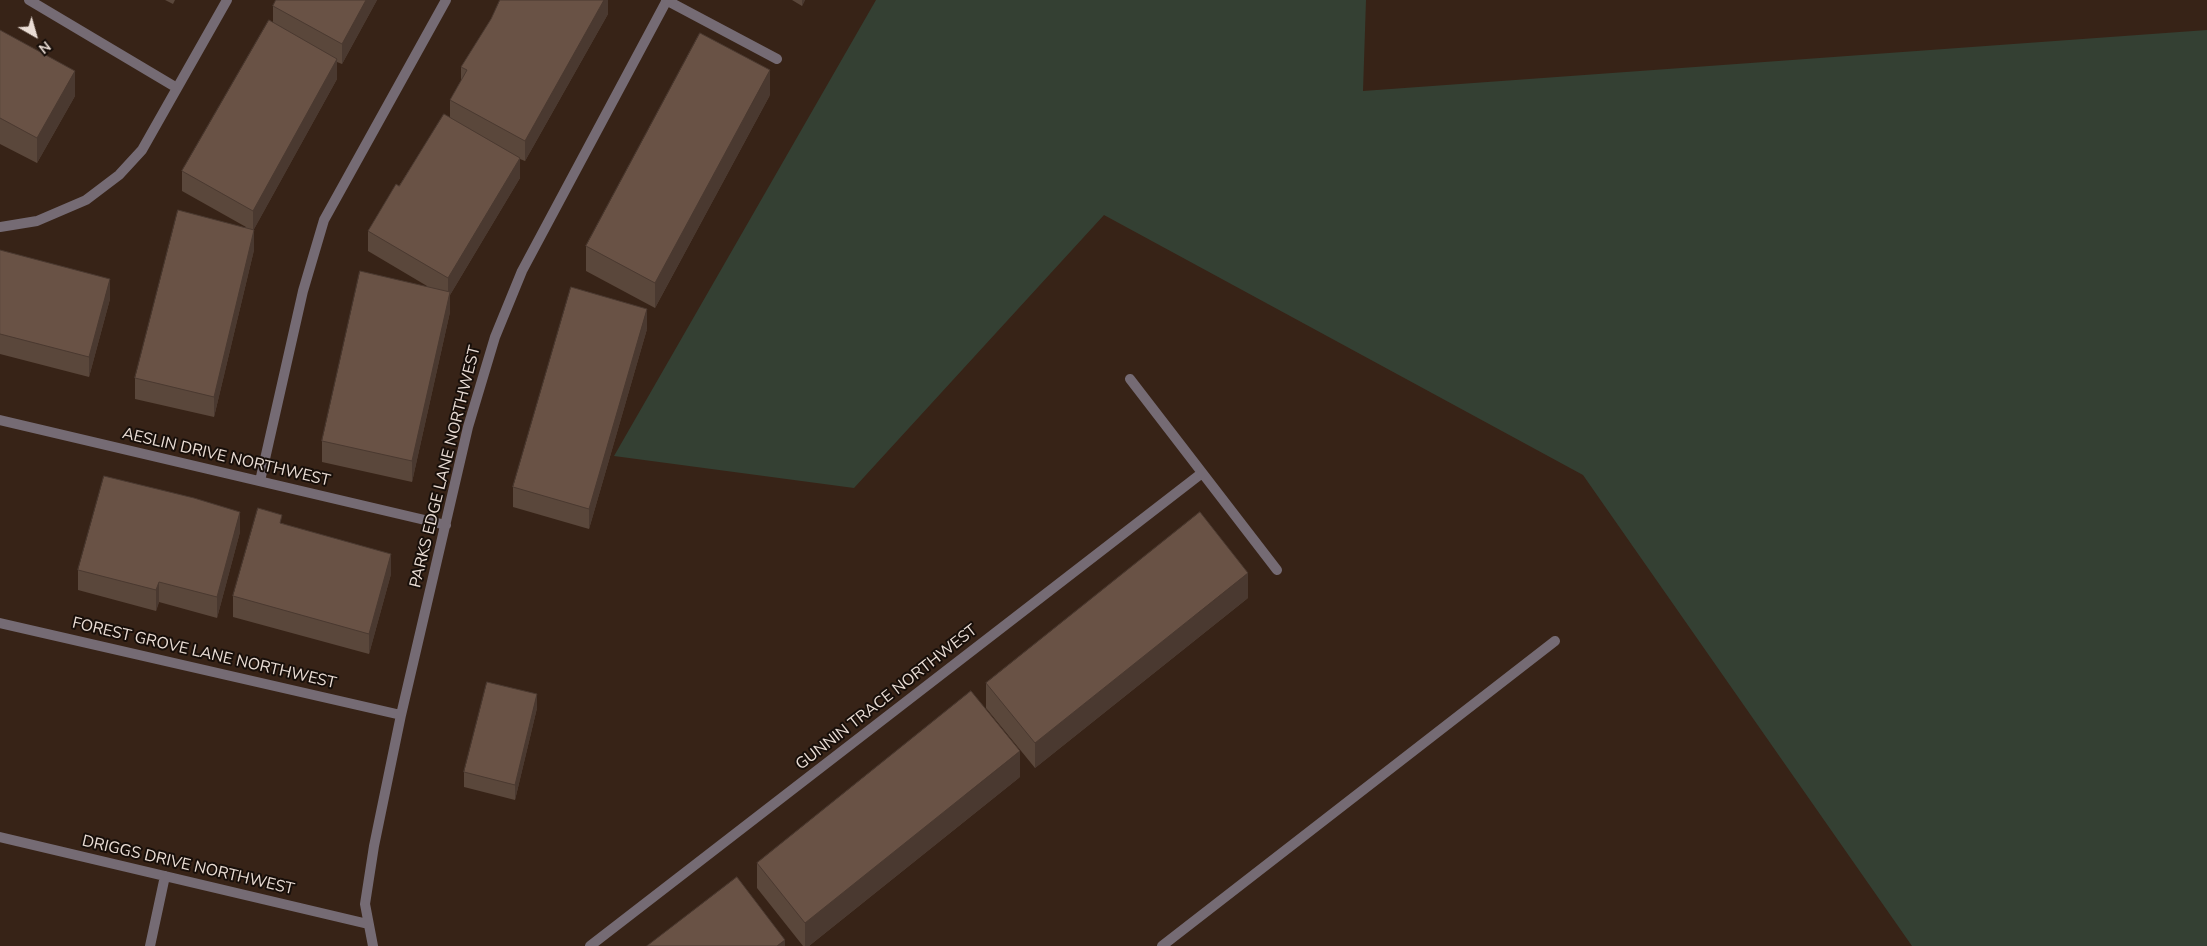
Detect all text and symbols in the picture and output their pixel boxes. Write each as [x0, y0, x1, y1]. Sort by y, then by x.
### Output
north arrow [10, 10, 60, 60]
text: N [35, 36, 55, 58]
street label: PARKS EDGE LANE NORTHWEST [407, 344, 485, 590]
street label: AESLIN DRIVE NORTHWEST [120, 425, 332, 491]
street label: FOREST GROVE LANE NORTHWEST [70, 614, 338, 694]
street label: GUNNIN TRACE NORTHWEST [792, 621, 982, 775]
street label: DRIGGS DRIVE NORTHWEST [80, 832, 296, 900]

